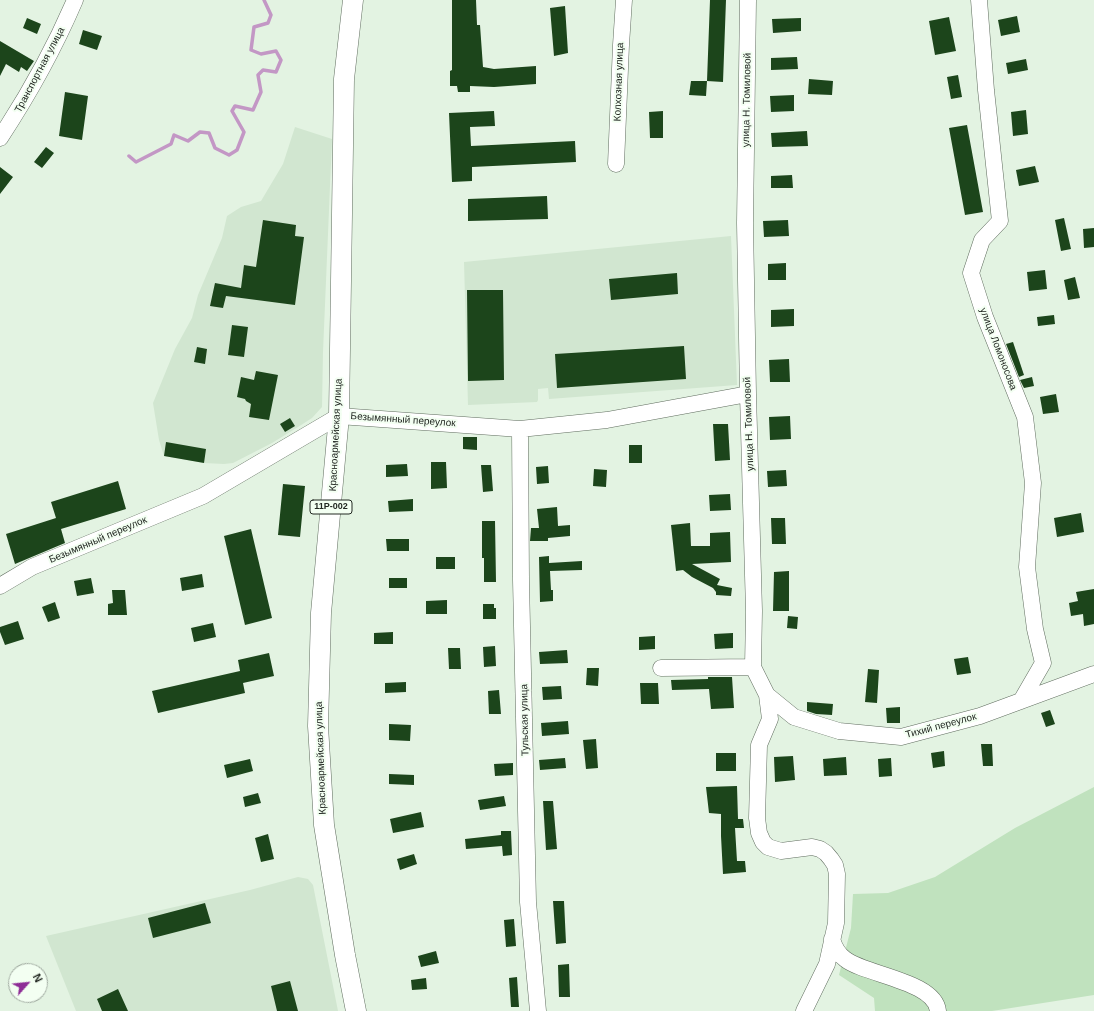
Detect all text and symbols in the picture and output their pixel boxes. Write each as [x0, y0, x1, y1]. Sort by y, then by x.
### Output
street label: Транспортная улица [12, 25, 68, 115]
street label: Колхозная улица [612, 42, 626, 122]
street label: улица Н. Томиловой [740, 53, 754, 147]
street label: улица Ломоносова [977, 306, 1019, 392]
street label: улица Н. Томиловой [741, 377, 757, 471]
street label: Красноармейская улица [327, 378, 345, 492]
street label: Безымянный переулок [350, 410, 456, 430]
road number: 11Р-002 [310, 500, 352, 514]
street label: Безымянный переулок [47, 514, 149, 566]
street label: Тульская улица [518, 684, 532, 756]
street label: Красноармейская улица [313, 701, 329, 815]
street label: Тихий переулок [904, 711, 978, 741]
north arrow [8, 963, 48, 1003]
text: N [31, 972, 45, 984]

